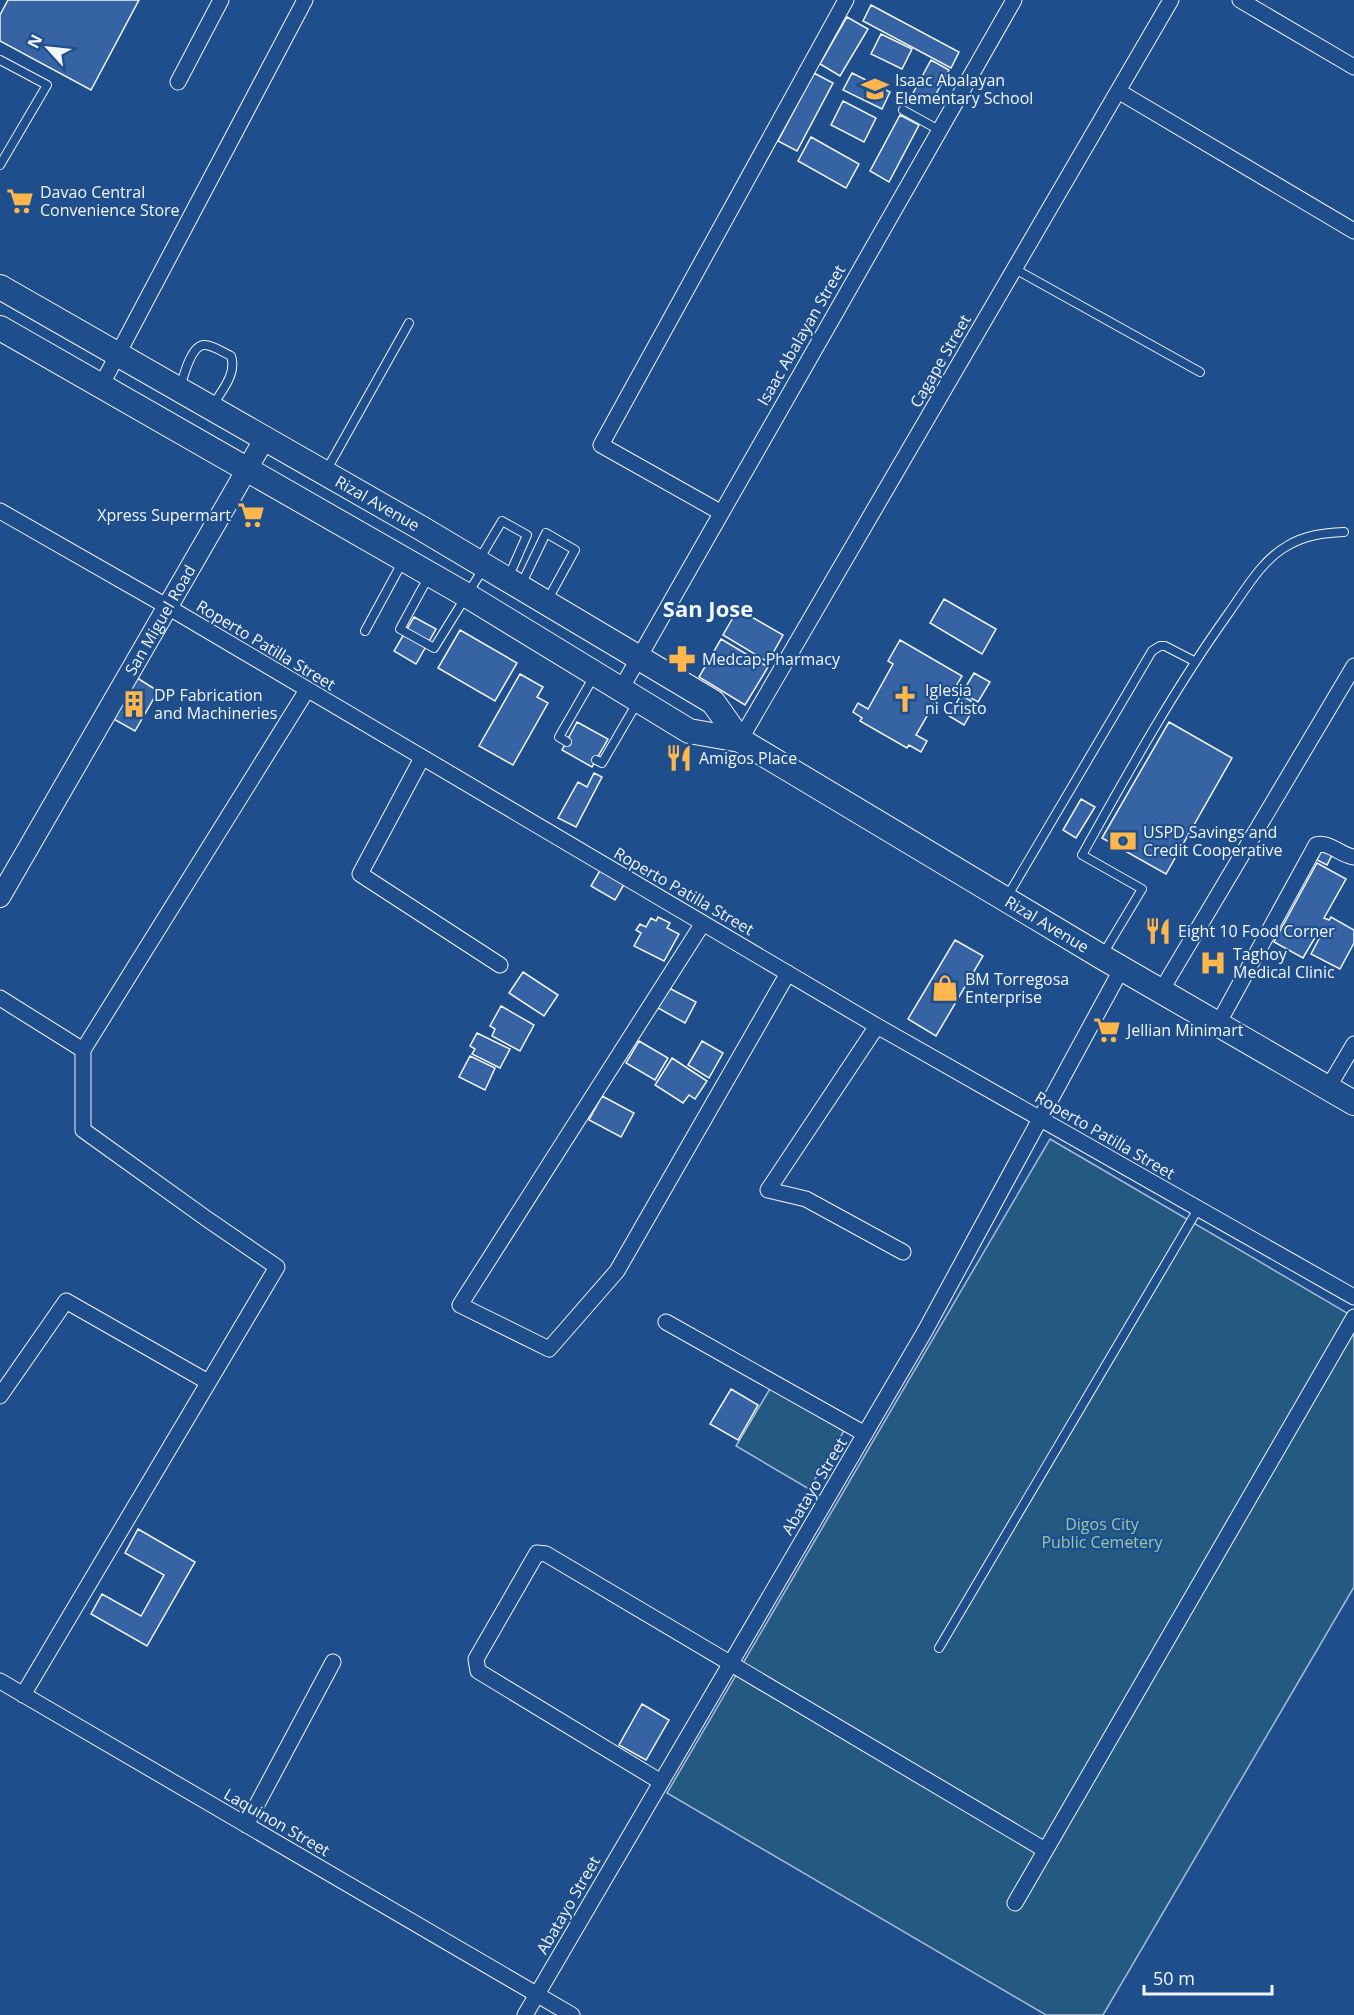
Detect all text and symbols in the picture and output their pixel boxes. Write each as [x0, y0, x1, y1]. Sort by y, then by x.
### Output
north arrow [18, 18, 78, 78]
text: N [22, 30, 47, 52]
place label: Isaac Abalayan Elementary School [895, 69, 1033, 109]
school or university icon: Isaac Abalayan Elementary School [860, 74, 890, 104]
place label: Davao Central Convenience Store [40, 181, 180, 221]
supermarket icon: Davao Central Convenience Store [5, 186, 35, 216]
street label: Isaac Abalayan Street [752, 260, 850, 409]
street label: Cagape Street [904, 310, 976, 412]
street label: Rizal Avenue [331, 470, 424, 536]
supermarket icon: Xpress Supermart [236, 500, 266, 530]
place label: Xpress Supermart [97, 504, 231, 526]
street label: San Miguel Road [119, 561, 201, 679]
district label: San Jose [663, 593, 753, 623]
street label: Roperto Patilla Street [192, 595, 340, 695]
pharmacy icon: Medcap Pharmacy [667, 644, 697, 674]
place label: Medcap Pharmacy [702, 648, 841, 670]
place label: Iglesia ni Cristo [925, 679, 987, 719]
place label: DP Fabrication and Machineries [154, 684, 277, 724]
church icon: Iglesia ni Cristo [890, 684, 920, 714]
building icon: DP Fabrication and Machineries [119, 689, 149, 719]
restaurant icon: Amigos Place [664, 743, 694, 773]
place label: Amigos Place [699, 747, 797, 769]
place label: USPD Savings and Credit Cooperative [1143, 821, 1283, 861]
bank icon: USPD Savings and Credit Cooperative [1108, 826, 1138, 856]
street label: Roperto Patilla Street [610, 842, 758, 940]
street label: Rizal Avenue [1001, 890, 1093, 958]
restaurant icon: Eight 10 Food Corner [1143, 916, 1173, 946]
place label: Eight 10 Food Corner [1178, 920, 1335, 942]
place label: Taghoy Medical Clinic [1233, 943, 1335, 983]
hospital icon: Taghoy Medical Clinic [1198, 948, 1228, 978]
place label: BM Torregosa Enterprise [965, 968, 1069, 1008]
shop icon: BM Torregosa Enterprise [930, 973, 960, 1003]
supermarket icon: Jellian Minimart [1092, 1015, 1122, 1045]
place label: Jellian Minimart [1125, 1019, 1244, 1041]
street label: Roperto Patilla Street [1031, 1086, 1179, 1184]
street label: Abatayo Street [776, 1433, 852, 1539]
park label: Digos City Public Cemetery [1041, 1513, 1164, 1553]
street label: Laquinon Street [220, 1783, 334, 1861]
street label: Abatayo Street [531, 1852, 605, 1958]
scale bar [1144, 1958, 1272, 1996]
text: 50 m [1153, 1966, 1195, 1990]

